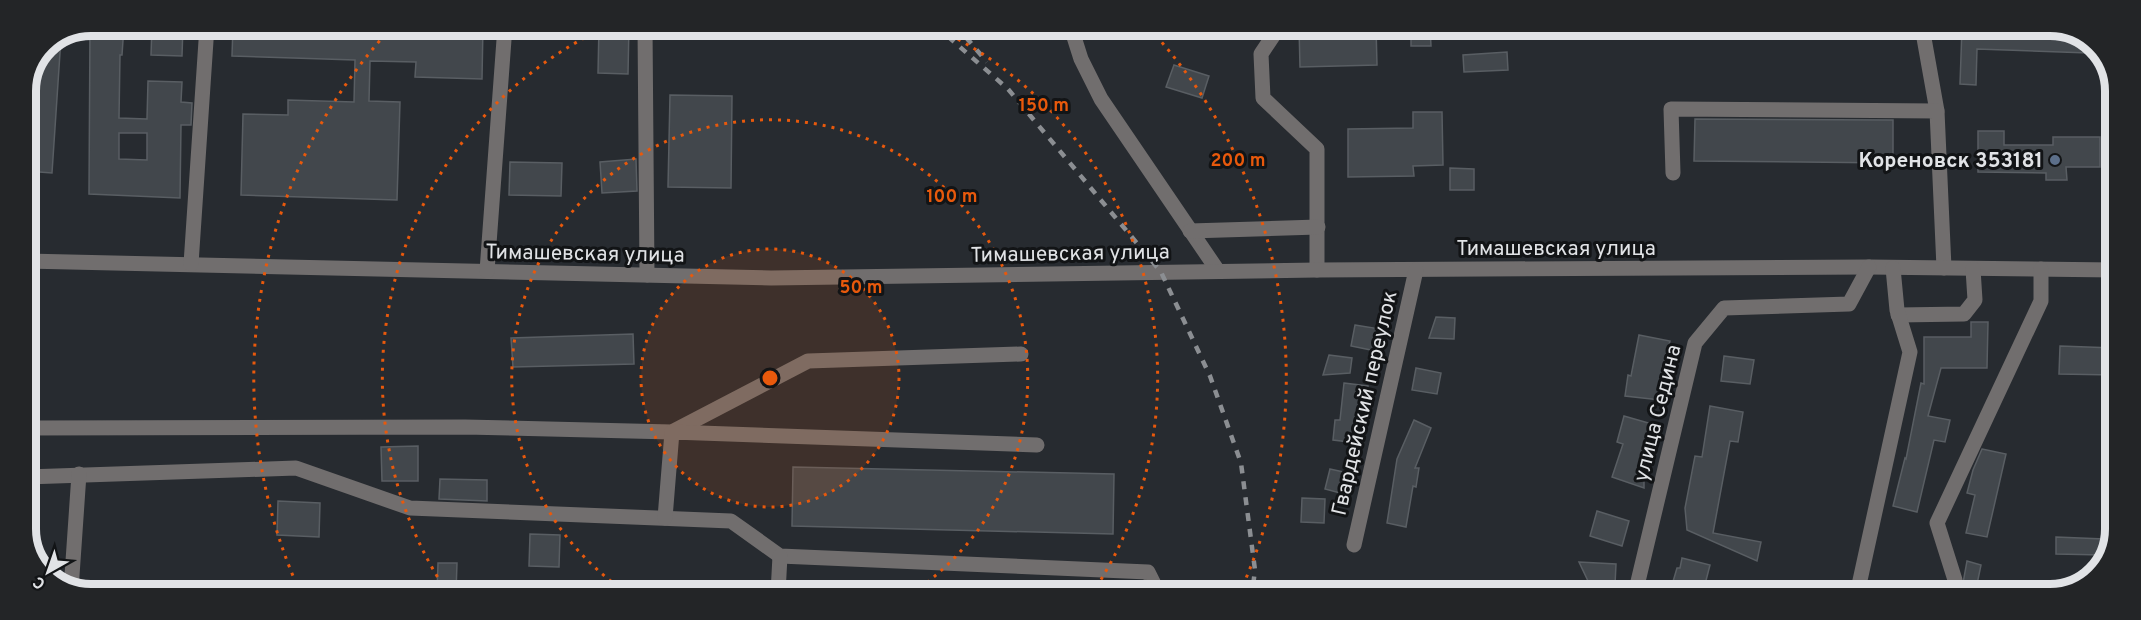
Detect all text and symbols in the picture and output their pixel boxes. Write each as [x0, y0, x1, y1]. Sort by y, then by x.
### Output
text: 150 m [1019, 95, 1069, 118]
place label: Кореновск 353181 [1858, 148, 2043, 175]
text: 200 m [1210, 150, 1266, 173]
marker: Кореновск 353181 [2048, 153, 2062, 167]
text: 100 m [926, 186, 978, 209]
street label: Тимашевская улица [1456, 236, 1656, 263]
street label: Тимашевская улица [485, 239, 685, 270]
street label: Тимашевская улица [970, 239, 1170, 270]
text: 50 m [839, 277, 883, 300]
street label: Гвардейский переулок [1326, 288, 1404, 518]
street label: улица Седина [1628, 342, 1689, 485]
centre of rings [760, 368, 780, 388]
north arrow [18, 542, 78, 602]
text: С [29, 571, 50, 593]

